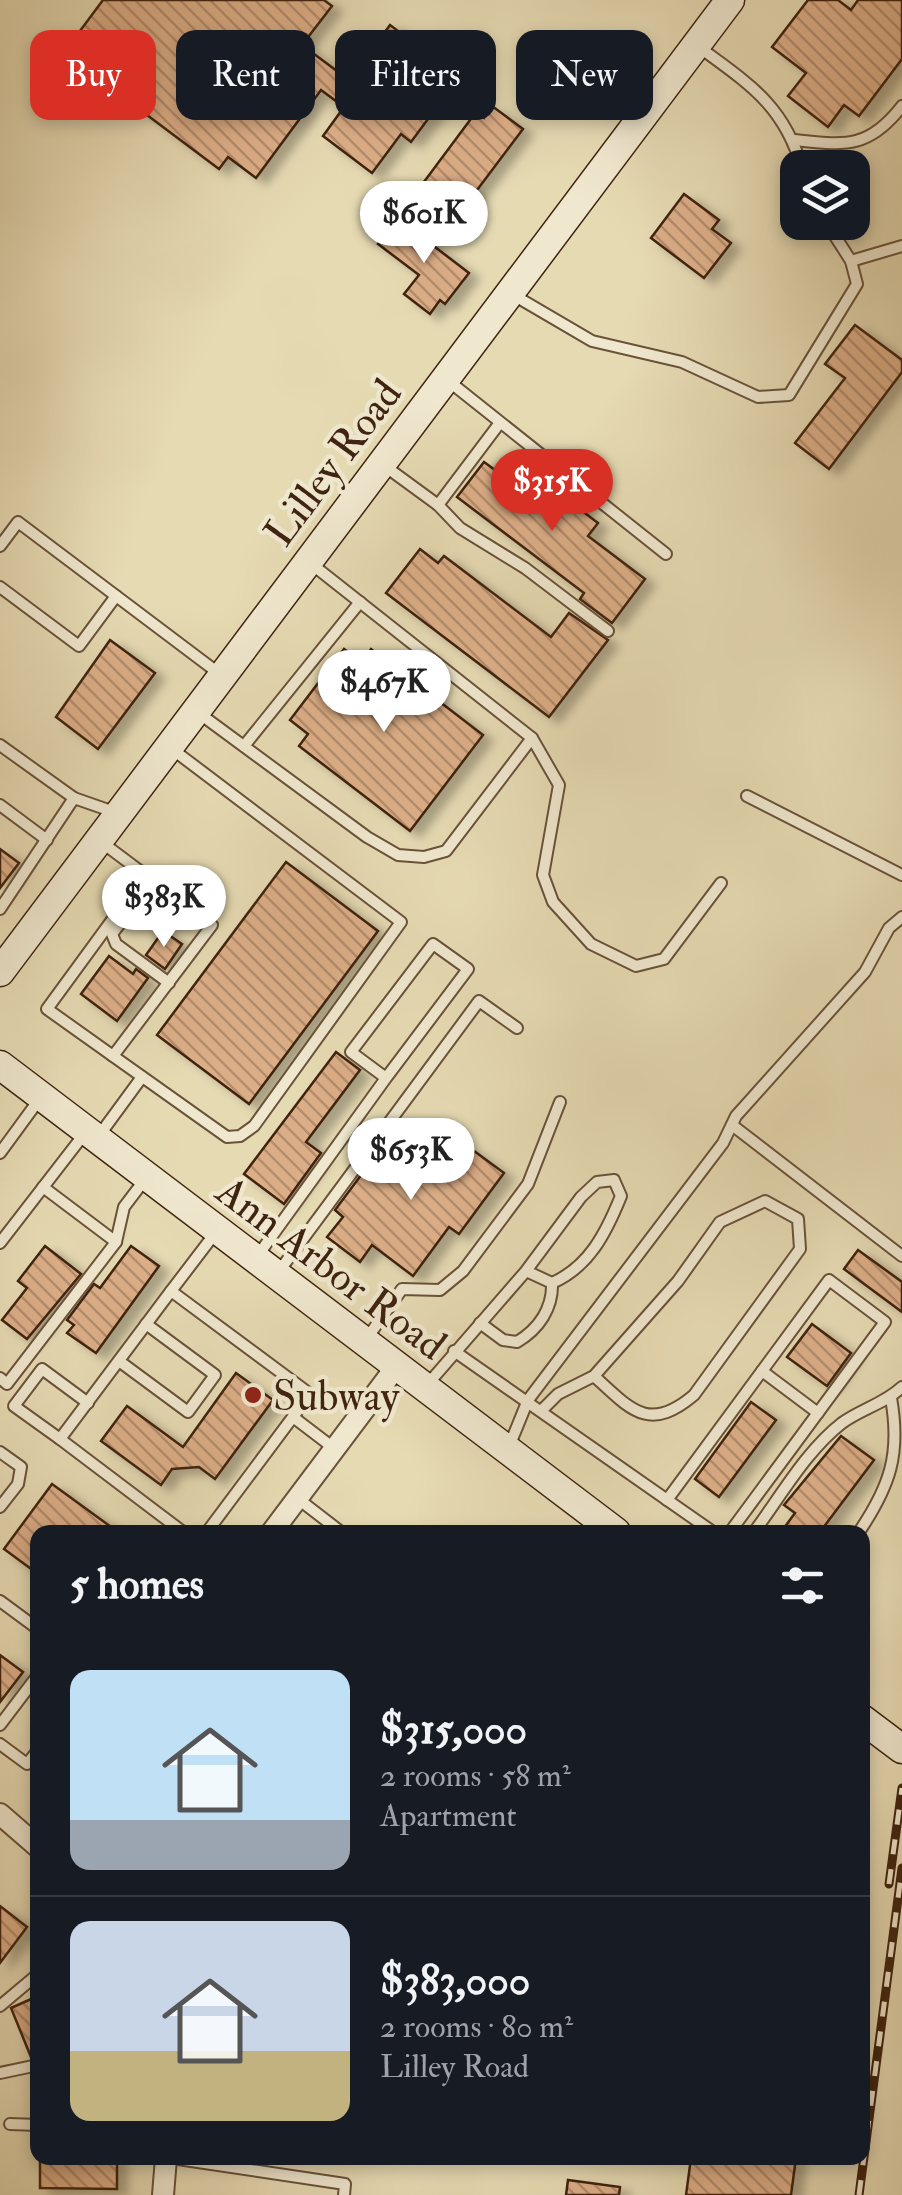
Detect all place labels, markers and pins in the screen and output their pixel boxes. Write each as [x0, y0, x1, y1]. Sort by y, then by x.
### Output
pin: $601K [354, 181, 494, 266]
pin: $315K [482, 449, 622, 534]
pin: $467K [314, 650, 454, 735]
pin: $383K [94, 865, 234, 950]
pin: $653K [341, 1118, 481, 1203]
place label: Subway [273, 1371, 400, 1423]
marker: Subway [242, 1384, 264, 1406]

